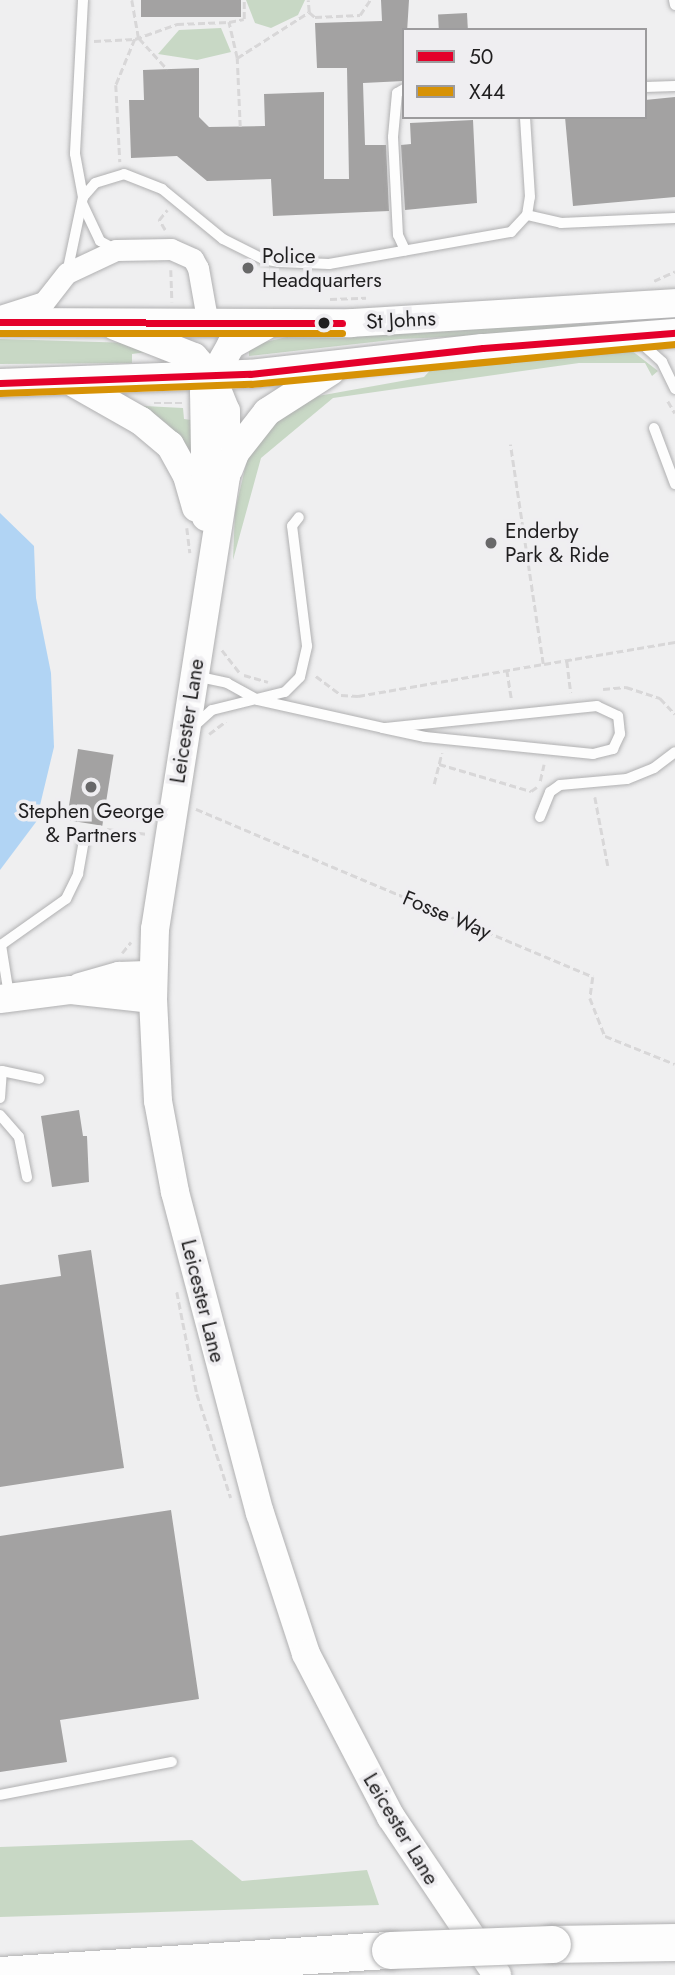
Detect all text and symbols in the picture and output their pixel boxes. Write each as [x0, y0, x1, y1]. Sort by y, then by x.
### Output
legend [402, 28, 647, 119]
text: 50 [469, 42, 493, 72]
text: X44 [469, 77, 505, 107]
place label: Police Headquarters [262, 243, 382, 293]
marker: Police Headquarters [240, 260, 256, 276]
street label: St Johns [365, 306, 437, 334]
unlabelled marker [317, 316, 331, 330]
place label: Enderby Park & Ride [505, 518, 609, 568]
marker: Enderby Park & Ride [483, 535, 499, 551]
street label: Leicester Lane [165, 657, 209, 785]
marker: Stephen George & Partners [83, 779, 99, 795]
place label: Stephen George & Partners [18, 798, 164, 848]
street label: Fosse Way [399, 885, 495, 945]
street label: Leicester Lane [176, 1237, 230, 1365]
street label: Leicester Lane [358, 1769, 444, 1889]

